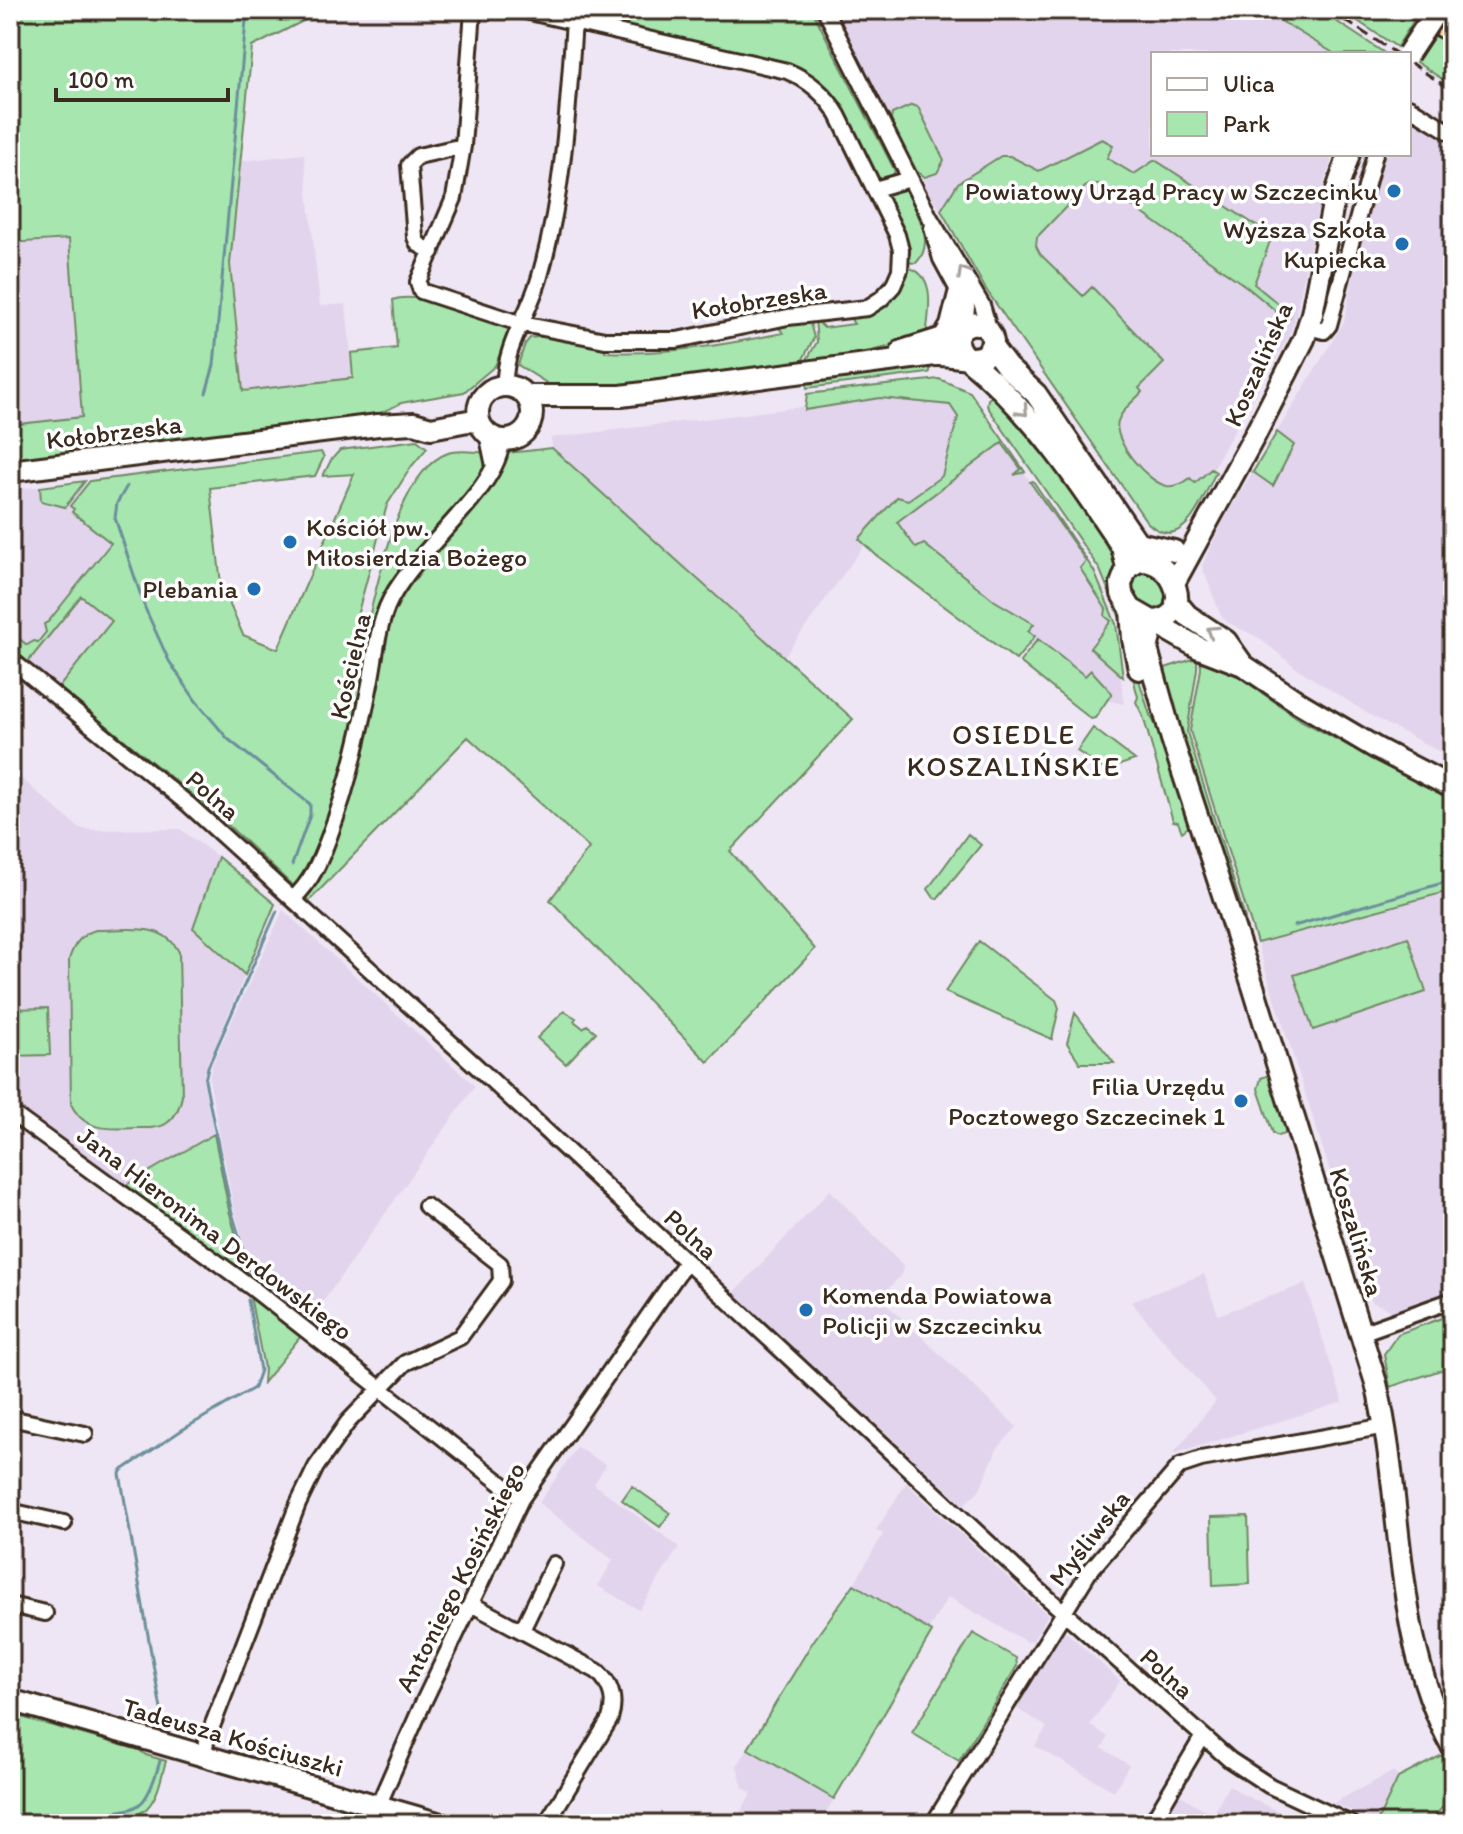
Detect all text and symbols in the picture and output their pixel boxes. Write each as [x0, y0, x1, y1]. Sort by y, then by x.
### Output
scale bar [56, 52, 228, 102]
legend [1151, 52, 1411, 156]
text: 100 m [68, 65, 134, 94]
text: Ulica [1223, 69, 1275, 98]
text: Park [1223, 109, 1270, 138]
place label: Powiatowy Urząd Pracy w Szczecinku [965, 175, 1378, 207]
marker: Powiatowy Urząd Pracy w Szczecinku [1385, 182, 1403, 200]
place label: Wyższa Szkoła Kupiecka [1223, 213, 1387, 275]
marker: Wyższa Szkoła Kupiecka [1393, 235, 1411, 253]
one-way arrow [957, 267, 973, 281]
street label: Kołobrzeska [689, 273, 829, 326]
street label: Koszalińska [1216, 296, 1300, 431]
one-way arrow [1014, 402, 1029, 416]
street label: Kołobrzeska [44, 408, 184, 456]
place label: Kościół pw. Miłosierdzia Bożego [306, 511, 527, 573]
marker: Kościół pw. Miłosierdzia Bożego [281, 533, 299, 551]
place label: Plebania [142, 573, 238, 605]
marker: Plebania [245, 580, 263, 598]
street label: Kościelna [322, 609, 378, 722]
one-way arrow [1206, 626, 1221, 641]
district label: OSIEDLE KOSZALIŃSKIE [907, 717, 1121, 783]
street label: Polna [179, 763, 247, 827]
place label: Filia Urzędu Pocztowego Szczecinek 1 [948, 1070, 1225, 1132]
marker: Filia Urzędu Pocztowego Szczecinek 1 [1232, 1092, 1250, 1110]
street label: Jana Hieronima Derdowskiego [71, 1119, 359, 1347]
street label: Koszalińska [1322, 1164, 1392, 1301]
street label: Polna [657, 1202, 725, 1267]
place label: Komenda Powiatowa Policji w Szczecinku [822, 1279, 1052, 1341]
marker: Komenda Powiatowa Policji w Szczecinku [797, 1301, 815, 1319]
street label: Antoniego Kosińskiego [388, 1457, 532, 1697]
street label: Myśliwska [1041, 1483, 1137, 1593]
street label: Polna [1133, 1641, 1201, 1706]
street label: Tadeusza Kościuszki [119, 1690, 347, 1784]

